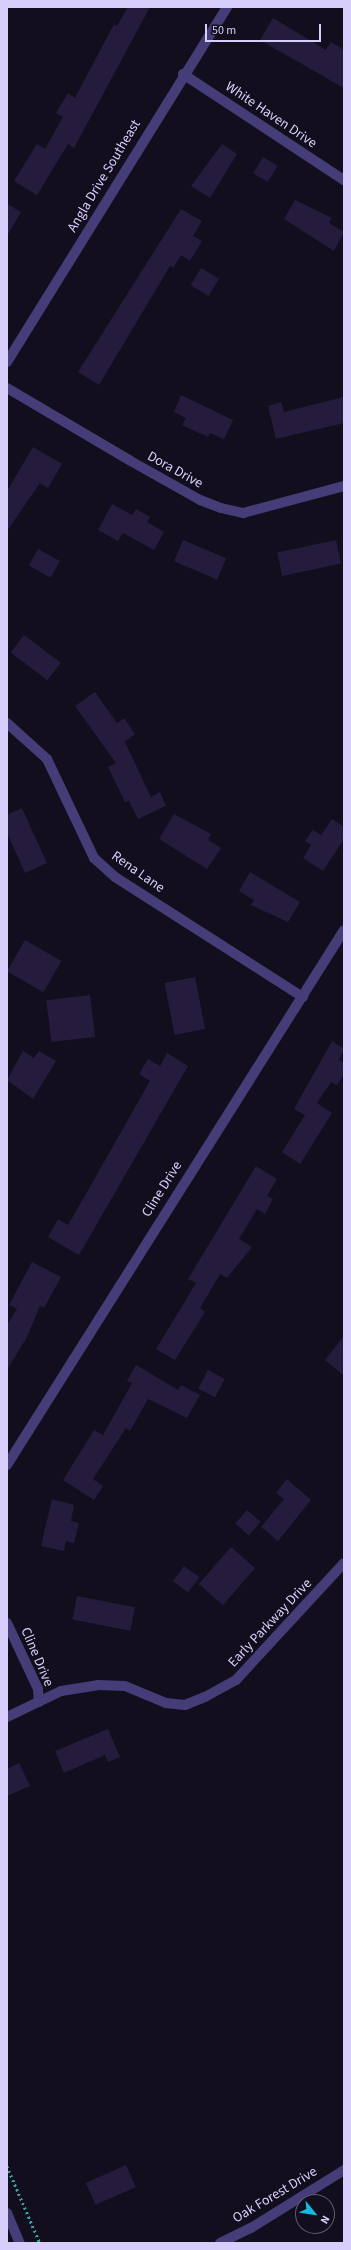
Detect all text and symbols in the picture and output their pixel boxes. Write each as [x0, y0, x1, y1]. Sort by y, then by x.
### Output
scale bar [207, 16, 323, 42]
text: 50 m [212, 22, 236, 39]
street label: White Haven Drive [222, 78, 320, 152]
street label: Angla Drive Southeast [64, 117, 144, 235]
street label: Dora Drive [144, 448, 206, 492]
street label: Rena Lane [108, 848, 168, 896]
street label: Cline Drive [138, 1158, 186, 1220]
street label: Early Parkway Drive [225, 1575, 315, 1671]
street label: Cline Drive [17, 1625, 57, 1689]
street label: Oak Forest Drive [230, 2163, 320, 2227]
north arrow [295, 2194, 335, 2234]
text: N [317, 2213, 333, 2227]

